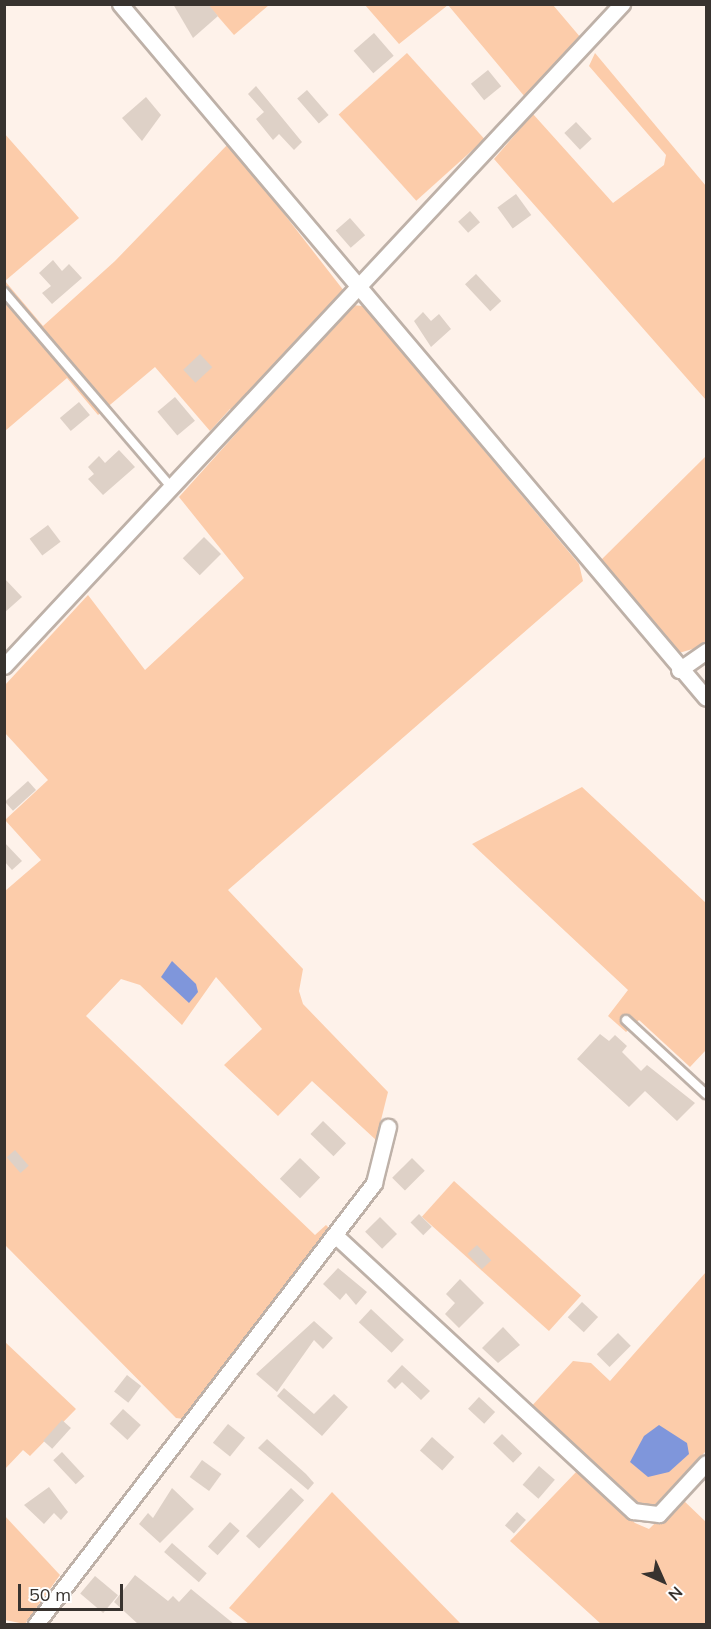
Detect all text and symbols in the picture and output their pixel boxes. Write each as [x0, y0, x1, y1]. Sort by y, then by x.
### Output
north arrow [633, 1551, 693, 1611]
scale bar [21, 1572, 126, 1610]
text: N [664, 1582, 687, 1605]
text: 50 m [29, 1583, 71, 1606]

